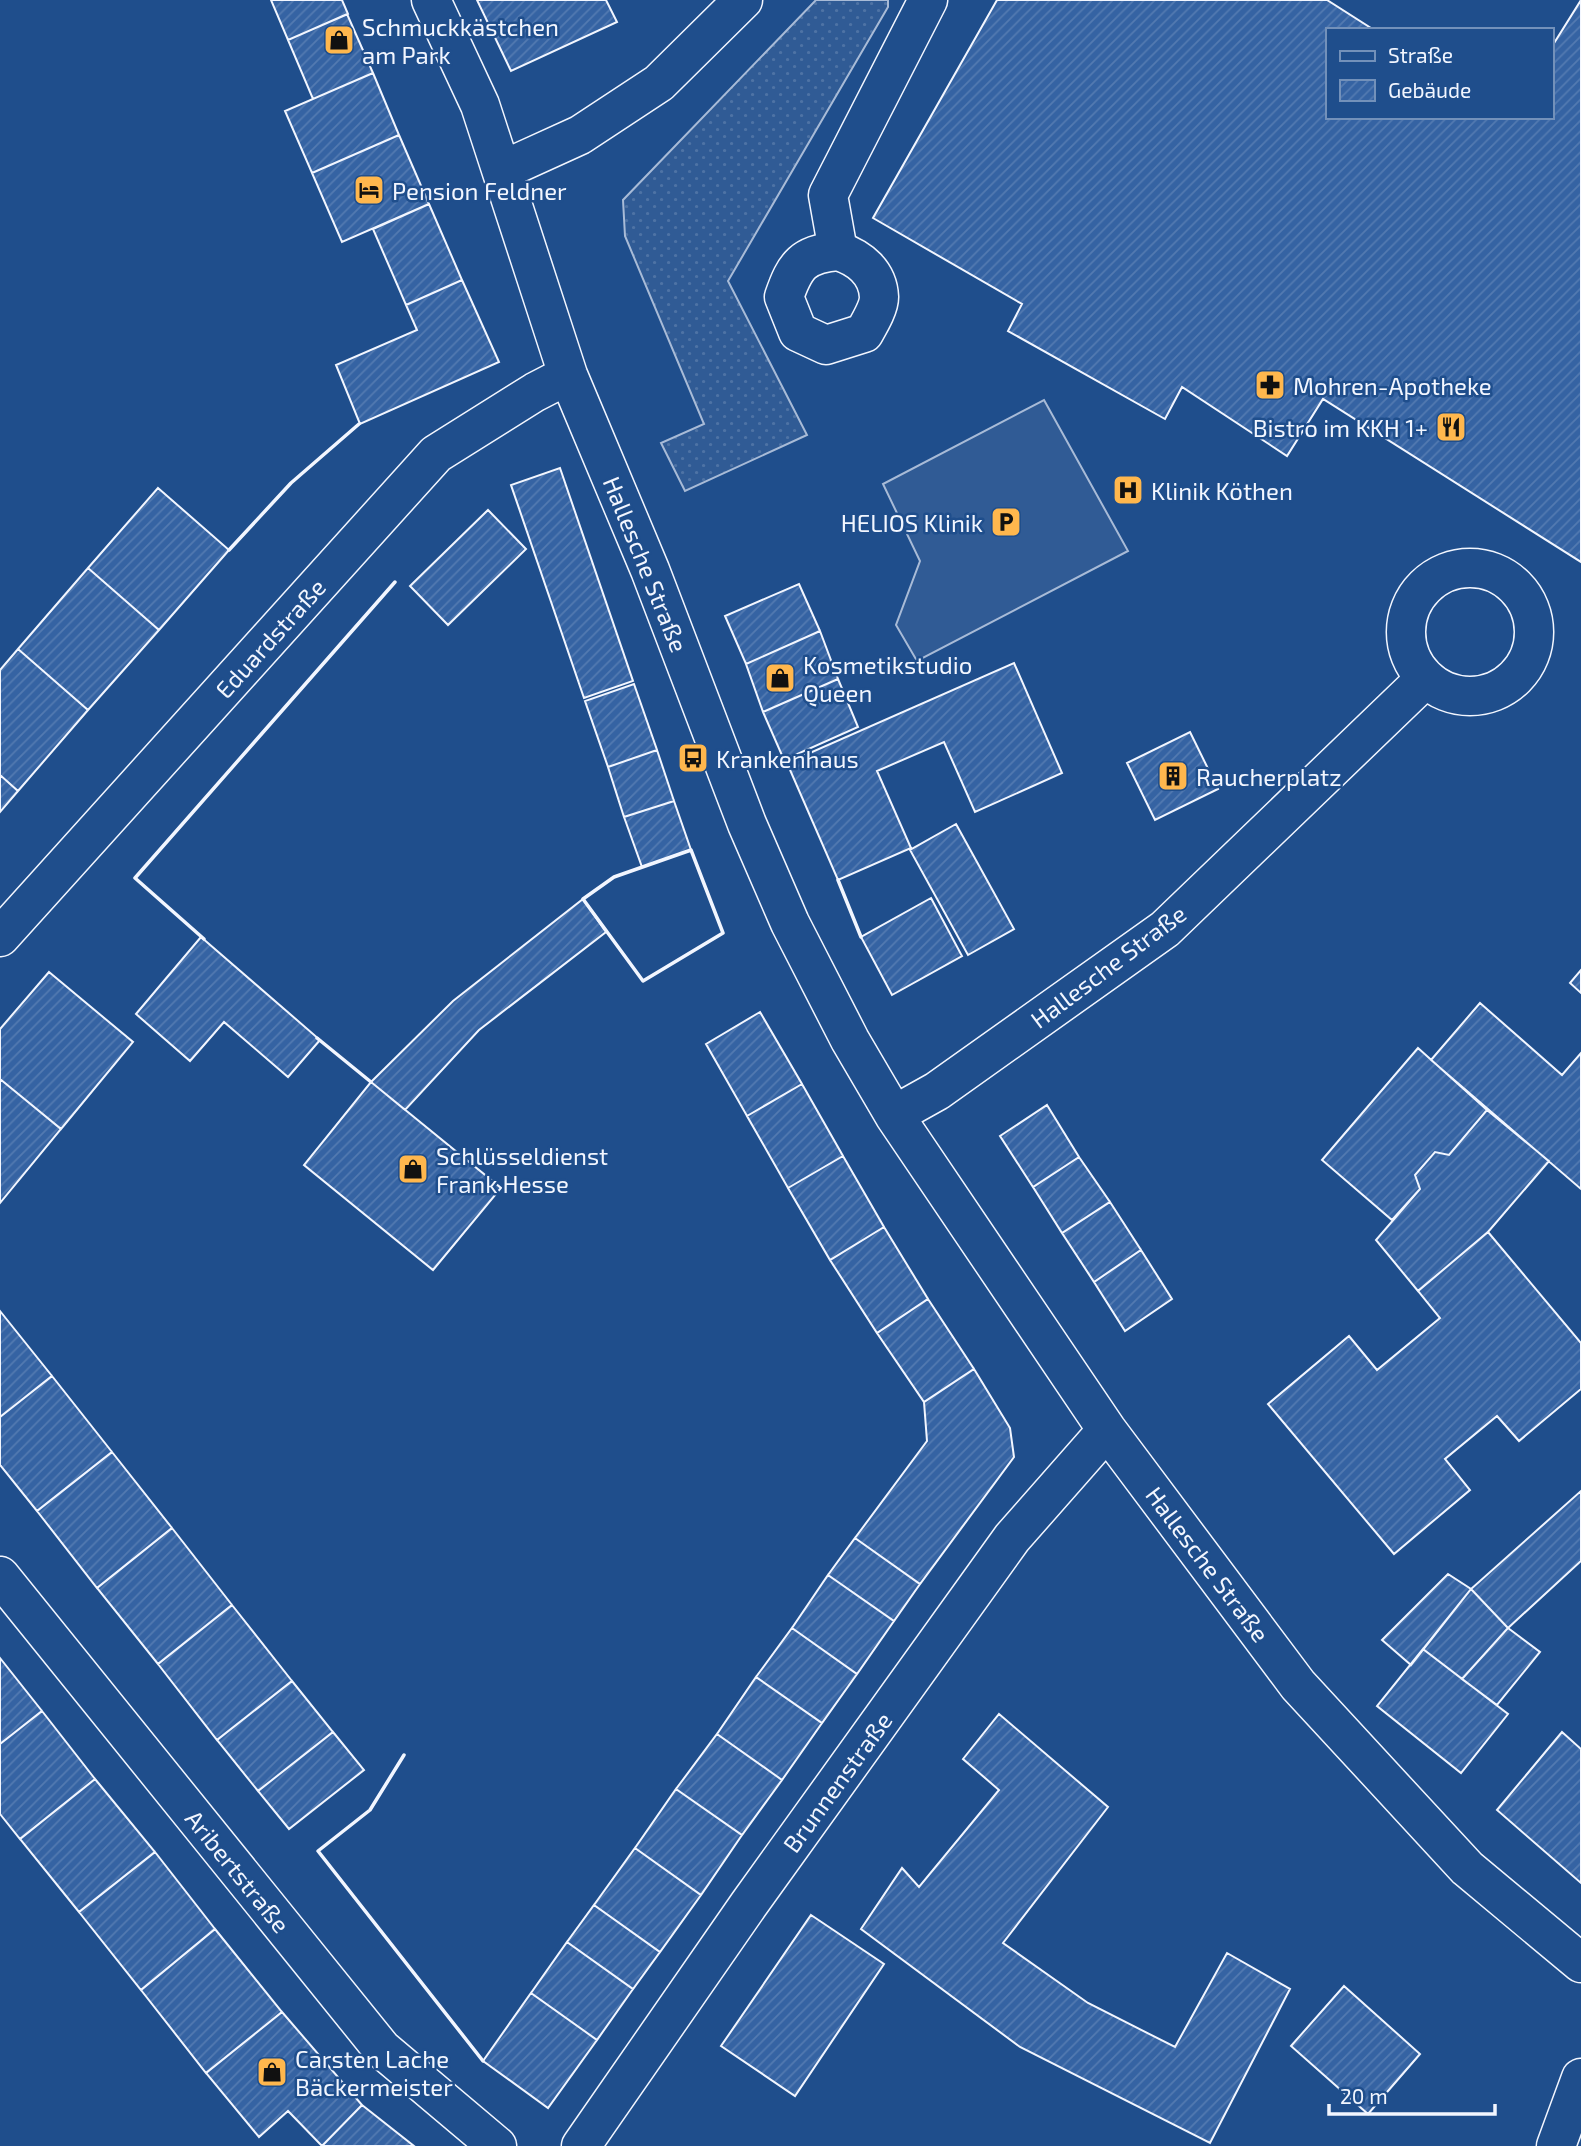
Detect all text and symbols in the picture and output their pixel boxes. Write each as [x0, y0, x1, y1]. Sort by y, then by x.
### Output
place label: Schmuckkästchen am Park [362, 12, 559, 69]
shop icon: Schmuckkästchen am Park [322, 23, 356, 57]
legend [1326, 28, 1553, 119]
text: Straße [1388, 42, 1453, 67]
text: Gebäude [1388, 77, 1471, 102]
hotel icon: Pension Feldner [352, 173, 386, 207]
place label: Pension Feldner [392, 176, 567, 205]
pharmacy icon: Mohren-Apotheke [1253, 368, 1287, 402]
place label: Mohren-Apotheke [1293, 371, 1492, 400]
restaurant icon: Bistro im KKH 1+ [1434, 410, 1468, 444]
place label: Bistro im KKH 1+ [1253, 413, 1428, 442]
street label: Hallesche Straße [598, 472, 694, 656]
hospital icon: Klinik Köthen [1111, 473, 1145, 507]
place label: Klinik Köthen [1151, 476, 1293, 505]
parking icon: HELIOS Klinik [989, 505, 1023, 539]
place label: HELIOS Klinik [841, 508, 983, 537]
street label: Eduardstraße [209, 572, 331, 704]
place label: Kosmetikstudio Queen [803, 650, 972, 707]
shop icon: Kosmetikstudio Queen [763, 661, 797, 695]
bus stop icon: Krankenhaus [676, 741, 710, 775]
place label: Krankenhaus [716, 744, 859, 773]
building icon: Raucherplatz [1156, 759, 1190, 793]
place label: Raucherplatz [1196, 762, 1342, 791]
street label: Hallesche Straße [1025, 898, 1191, 1034]
place label: Schlüsseldienst Frank Hesse [436, 1141, 608, 1198]
shop icon: Schlüsseldienst Frank Hesse [396, 1152, 430, 1186]
street label: Hallesche Straße [1140, 1481, 1276, 1647]
street label: Brunnenstraße [776, 1706, 898, 1858]
street label: Aribertstraße [180, 1804, 296, 1938]
place label: Carsten Lache Bäckermeister [295, 2044, 453, 2101]
shop icon: Carsten Lache Bäckermeister [255, 2055, 289, 2089]
scale bar [1329, 2072, 1495, 2116]
text: 20 m [1340, 2083, 1388, 2108]

